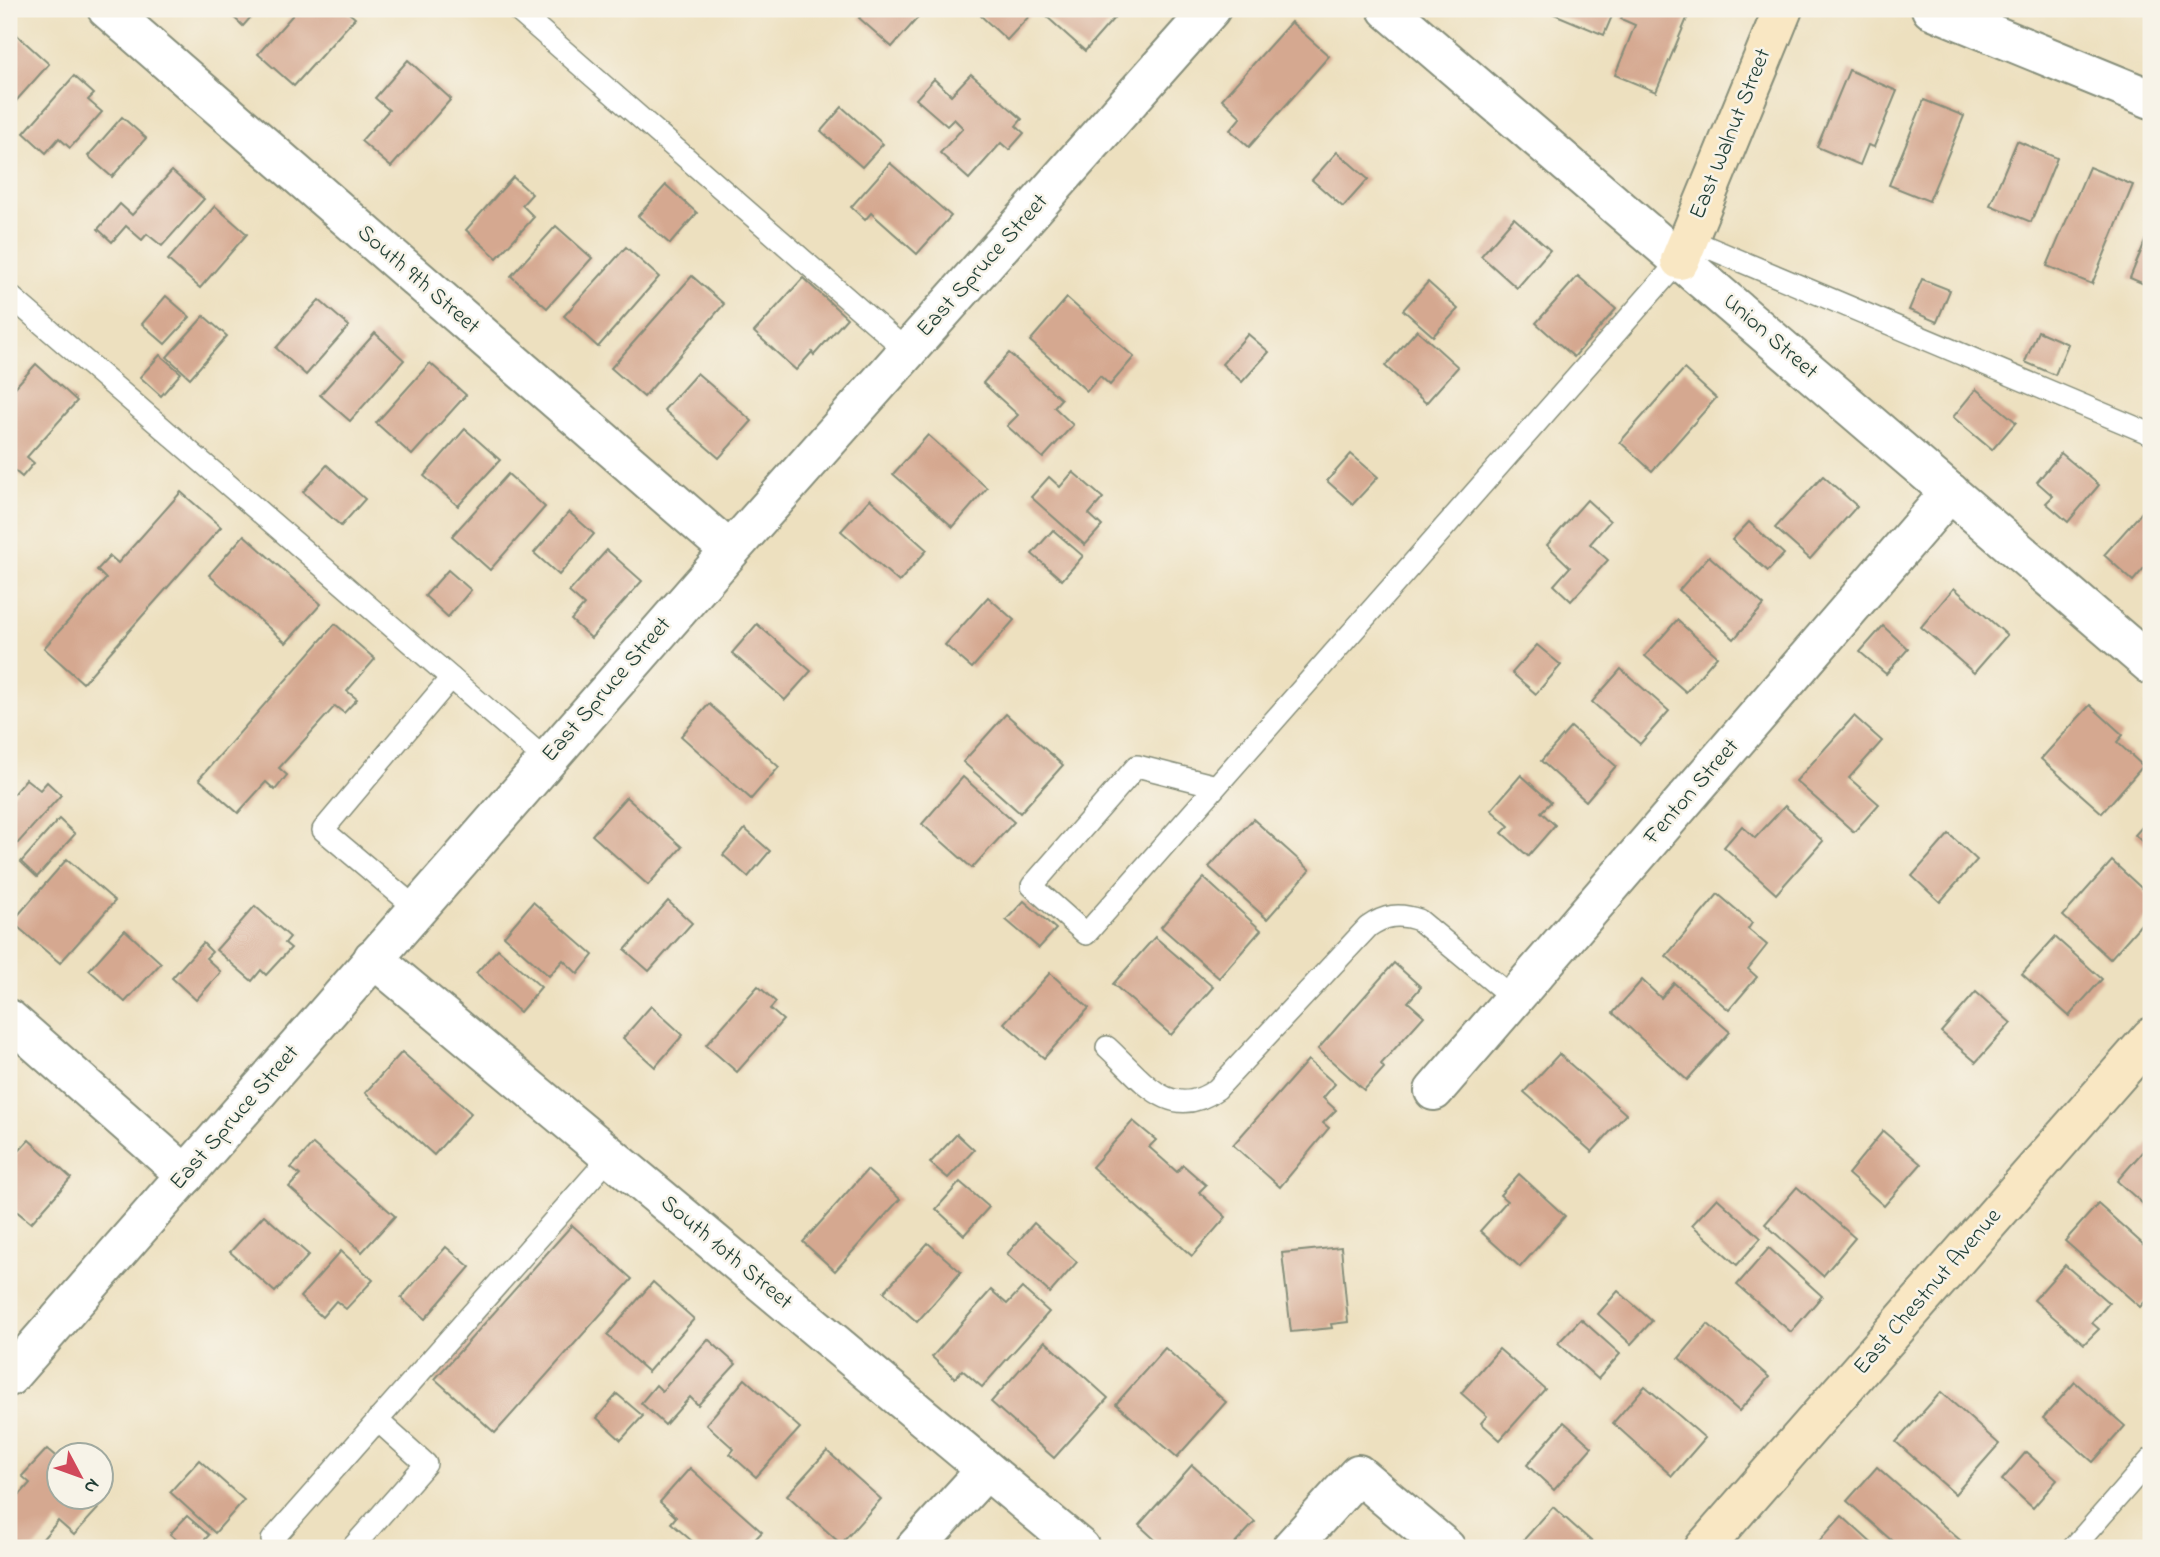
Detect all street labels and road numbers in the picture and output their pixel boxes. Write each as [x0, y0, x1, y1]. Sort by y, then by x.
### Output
street label: East Walnut Street [1682, 43, 1780, 224]
street label: East Spruce Street [909, 187, 1057, 345]
street label: South 9th Street [349, 217, 487, 343]
street label: Union Street [1715, 286, 1825, 388]
street label: East Spruce Street [534, 610, 680, 770]
street label: Fenton Street [1636, 731, 1748, 853]
street label: East Spruce Street [162, 1038, 308, 1198]
street label: South 10th Street [653, 1188, 800, 1318]
street label: East Chestnut Avenue [1846, 1201, 2010, 1383]

